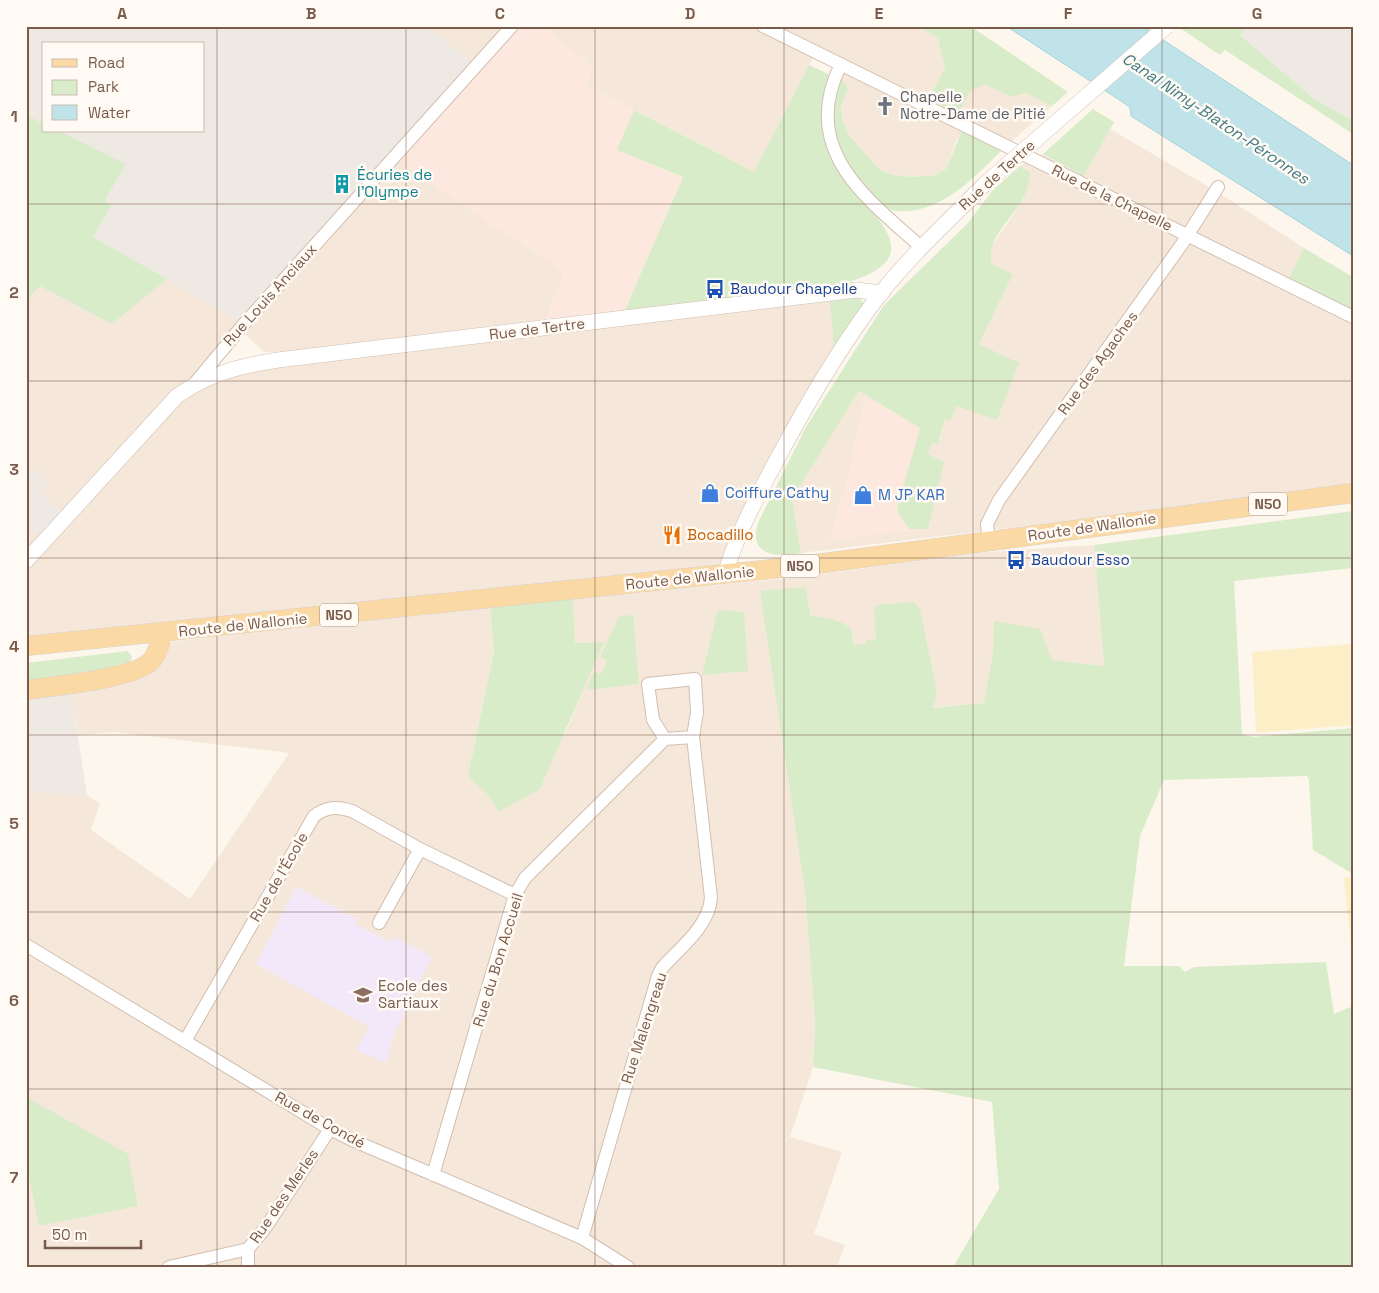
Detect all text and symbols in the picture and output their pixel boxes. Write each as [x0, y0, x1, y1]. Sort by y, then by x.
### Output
text: A [117, 3, 127, 24]
text: B [306, 3, 316, 24]
text: C [495, 3, 505, 24]
text: D [685, 3, 695, 24]
text: E [875, 3, 884, 24]
text: F [1064, 3, 1073, 24]
text: G [1252, 3, 1262, 24]
legend [42, 42, 205, 132]
water label: Canal Nimy-Blaton-Péronnes [1118, 48, 1314, 189]
text: Road [88, 53, 125, 72]
text: Park [88, 77, 119, 96]
place label: Chapelle Notre-Dame de Pitié [900, 87, 1046, 123]
church icon: Chapelle Notre-Dame de Pitié [874, 95, 896, 117]
text: Water [88, 103, 131, 122]
text: 1 [10, 106, 18, 127]
street label: Rue de Tertre [954, 135, 1039, 214]
street label: Rue de la Chapelle [1049, 160, 1176, 235]
place label: Écuries de l'Olympe [357, 165, 432, 201]
building icon: Écuries de l'Olympe [331, 173, 353, 195]
street label: Rue Louis Anciaux [219, 240, 321, 350]
bus stop icon: Baudour Chapelle [704, 278, 726, 300]
place label: Baudour Chapelle [730, 279, 857, 298]
text: 2 [9, 282, 19, 303]
street label: Rue des Agaches [1053, 307, 1142, 418]
street label: Rue de Tertre [488, 313, 586, 344]
text: 3 [9, 459, 19, 480]
shop icon: Coiffure Cathy [699, 482, 721, 504]
place label: Coiffure Cathy [725, 483, 829, 502]
shop icon: M JP KAR [852, 484, 874, 506]
place label: M JP KAR [878, 485, 945, 504]
road number: N50 [1249, 492, 1287, 516]
street label: Route de Wallonie [1026, 508, 1158, 545]
restaurant icon: Bocadillo [661, 524, 683, 546]
place label: Bocadillo [687, 525, 754, 544]
bus stop icon: Baudour Esso [1005, 549, 1027, 571]
place label: Baudour Esso [1031, 550, 1130, 569]
road number: N50 [781, 554, 819, 578]
street label: Route de Wallonie [625, 561, 755, 594]
road number: N50 [320, 604, 358, 626]
street label: Route de Wallonie [178, 608, 308, 641]
text: 4 [9, 636, 19, 657]
text: 5 [9, 813, 19, 834]
street label: Rue de l'École [245, 828, 312, 925]
street label: Rue du Bon Accueil [468, 891, 527, 1029]
street label: Rue Malengreau [617, 970, 671, 1086]
place label: Ecole des Sartiaux [378, 976, 448, 1012]
school or university icon: Ecole des Sartiaux [352, 984, 374, 1006]
text: 6 [9, 990, 19, 1011]
street label: Rue de Condé [272, 1087, 369, 1152]
street label: Rue des Merles [245, 1145, 322, 1246]
text: 7 [10, 1167, 19, 1188]
scale bar [45, 1218, 141, 1250]
text: 50 m [52, 1225, 87, 1244]

